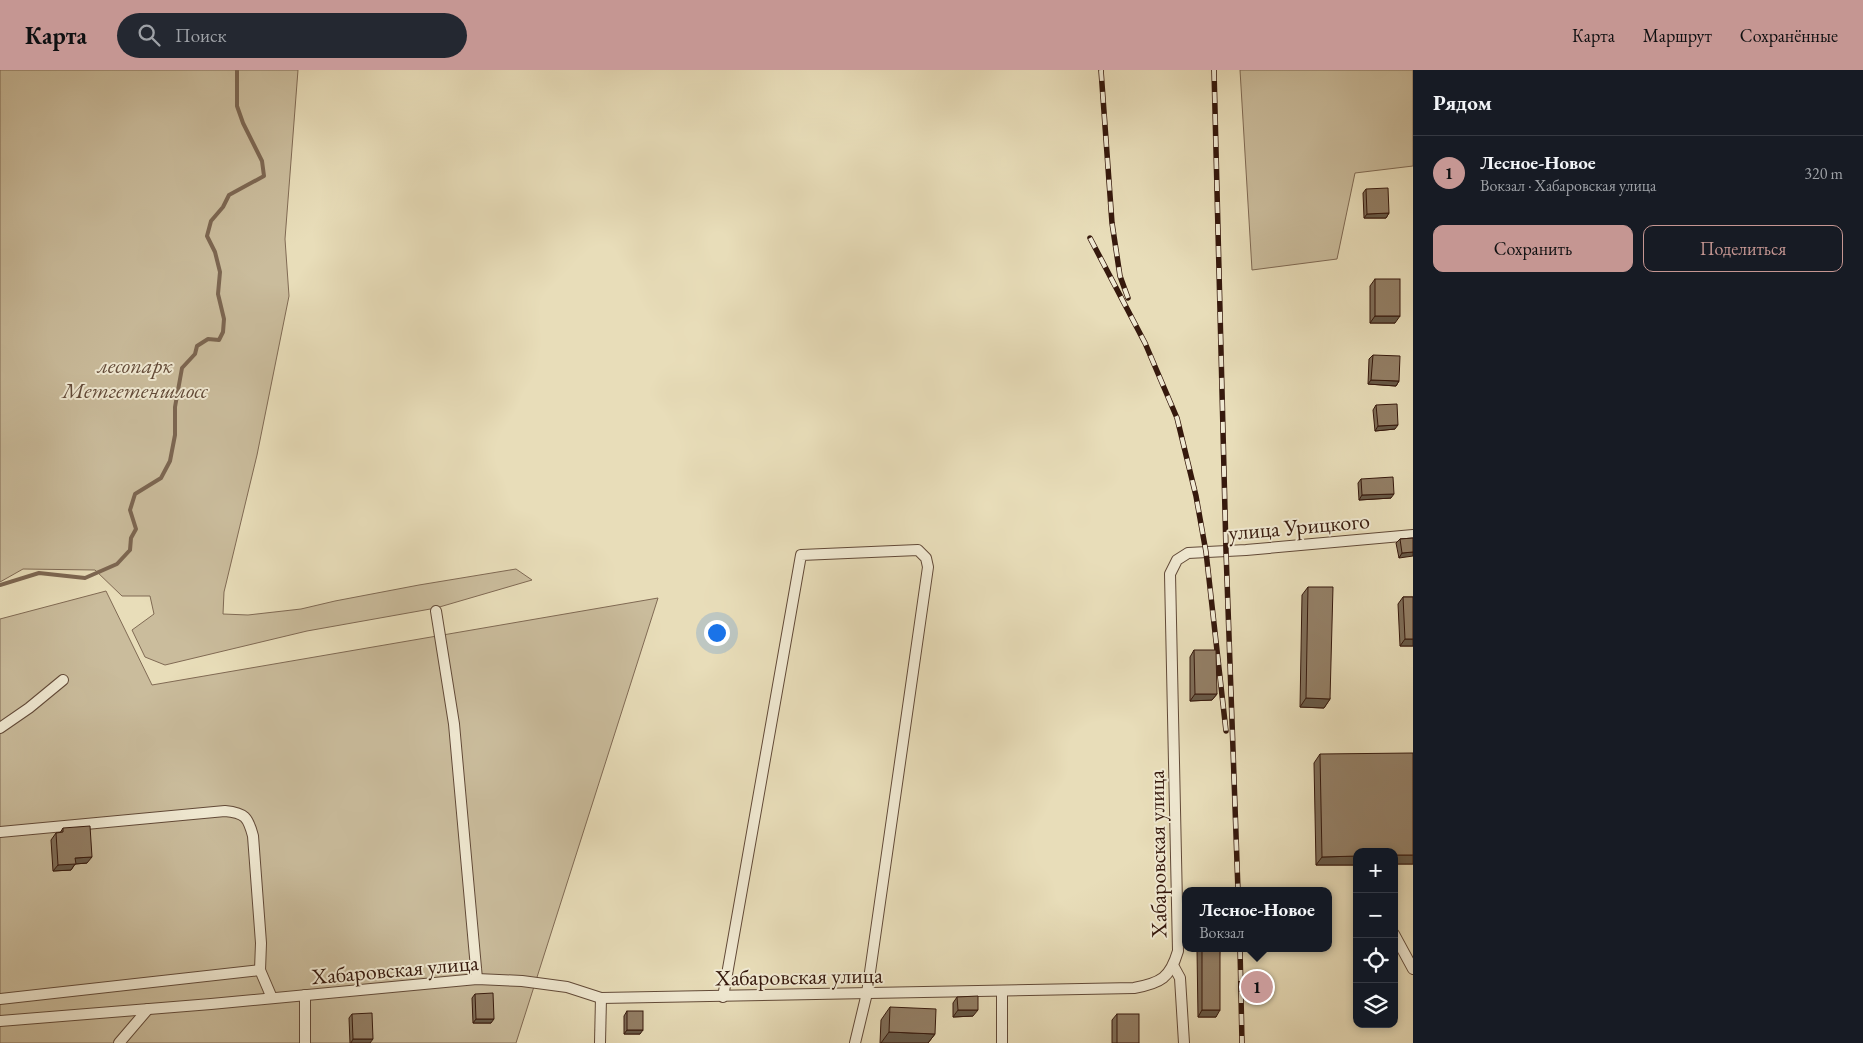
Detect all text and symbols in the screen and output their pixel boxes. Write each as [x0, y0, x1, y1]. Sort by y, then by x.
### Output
search box [117, 13, 467, 58]
text: Карта [25, 20, 87, 51]
icon: search [135, 21, 163, 49]
text: Поиск [175, 23, 227, 48]
text: Карта [1572, 24, 1615, 47]
text: Маршрут [1643, 24, 1712, 47]
text: Сохранённые [1740, 24, 1838, 47]
text: Рядом [1433, 89, 1492, 116]
text: Лесное-Новое [1480, 150, 1596, 175]
text: 1 [1445, 163, 1453, 184]
text: 320 m [1804, 163, 1843, 184]
text: Вокзал · Хабаровская улица [1480, 175, 1656, 196]
button: Сохранить [1433, 225, 1633, 272]
button: Поделиться [1643, 225, 1843, 272]
park label: лесопарк Метгетеншлосс [60, 351, 209, 405]
street label: улица Урицкого [1227, 506, 1371, 547]
your location [704, 620, 730, 646]
street label: Хабаровская улица [1142, 770, 1173, 939]
map controls [1353, 848, 1398, 1028]
button: + [1353, 848, 1398, 893]
popup [1182, 887, 1332, 952]
button: − [1353, 893, 1398, 938]
text: Лесное-Новое [1199, 897, 1315, 922]
text: Вокзал [1199, 922, 1244, 943]
button: locate [1353, 938, 1398, 983]
street label: Хабаровская улица [309, 948, 480, 991]
street label: Хабаровская улица [714, 961, 883, 992]
pin: 1 [1241, 968, 1273, 1006]
button: layers [1353, 983, 1398, 1028]

